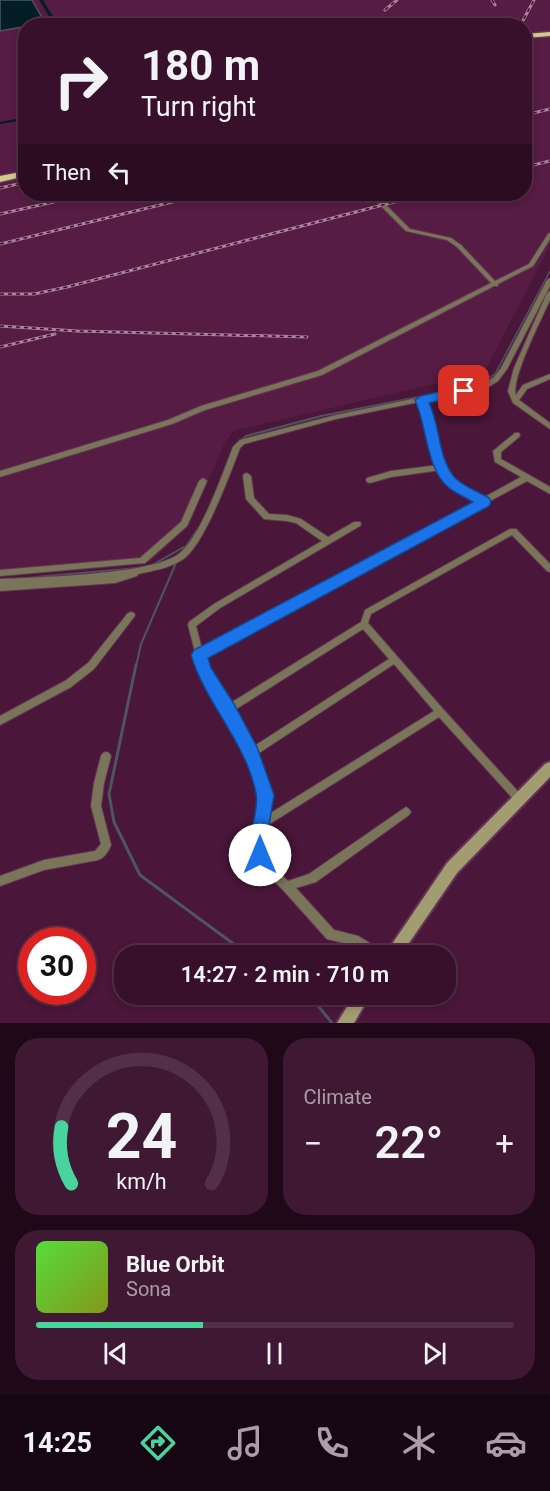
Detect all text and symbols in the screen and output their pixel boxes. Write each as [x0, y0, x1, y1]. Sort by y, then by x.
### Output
text: 180 m [141, 41, 260, 90]
icon: right [42, 42, 120, 120]
text: Turn right [141, 91, 256, 123]
icon: left [103, 156, 136, 189]
text: Then [42, 160, 91, 185]
pin [438, 365, 489, 416]
icon: arrive [447, 374, 480, 407]
position arrow [228, 823, 292, 887]
speed limit sign: 30 [18, 927, 96, 1005]
text: 14:27 · 2 min · 710 m [181, 962, 389, 987]
text: Climate [304, 1085, 372, 1109]
text: 24 [105, 1100, 177, 1173]
text: 22° [374, 1116, 443, 1169]
text: − [304, 1124, 322, 1163]
text: + [495, 1124, 514, 1163]
text: km/h [116, 1169, 166, 1194]
text: Blue Orbit [126, 1252, 224, 1277]
text: Sona [126, 1277, 171, 1301]
icon: previous [99, 1337, 132, 1370]
icon: pause [258, 1337, 291, 1370]
icon: next [418, 1337, 451, 1370]
icon: directions [137, 1422, 179, 1464]
icon: music [224, 1422, 266, 1464]
icon: phone [311, 1422, 353, 1464]
icon: climate [398, 1422, 440, 1464]
icon: car [485, 1422, 527, 1464]
text: 14:25 [23, 1427, 92, 1459]

